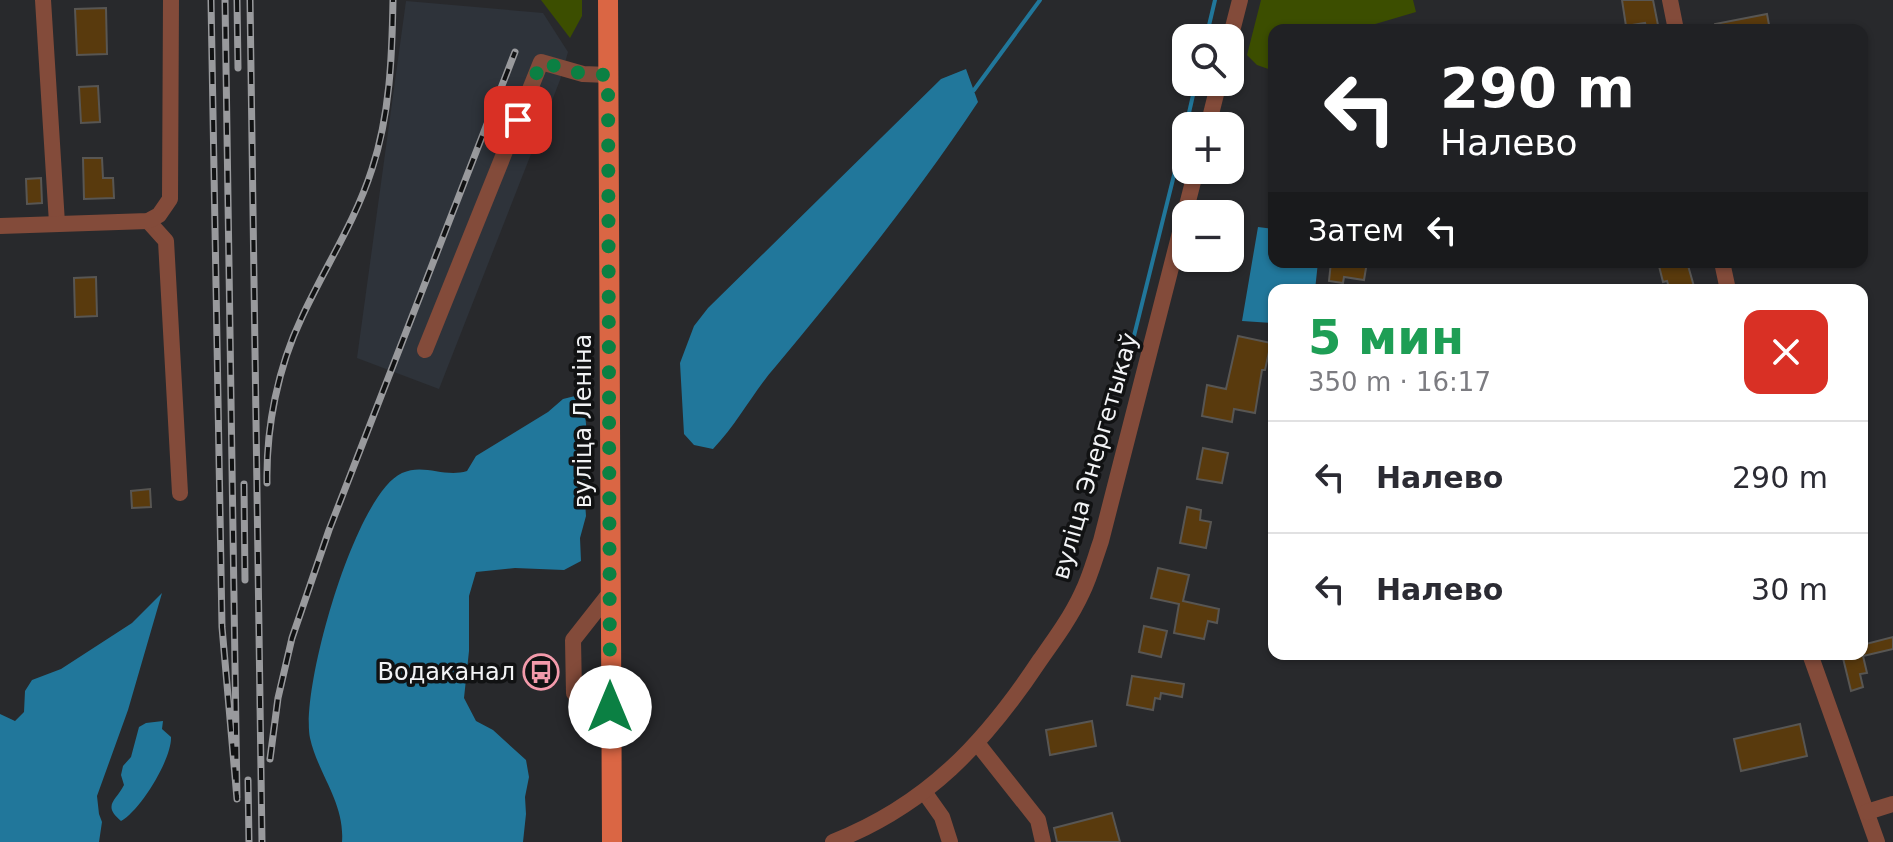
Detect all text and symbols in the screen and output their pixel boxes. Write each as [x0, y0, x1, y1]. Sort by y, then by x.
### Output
map controls [1172, 24, 1244, 272]
button: search [1172, 24, 1244, 96]
text: 290 m [1440, 55, 1635, 120]
icon: left [1308, 56, 1412, 160]
pin [484, 86, 552, 154]
icon: arrive [496, 98, 540, 142]
button: + [1172, 112, 1244, 184]
text: Налево [1440, 122, 1578, 163]
button: − [1172, 200, 1244, 272]
icon: left [1420, 208, 1464, 252]
text: Затем [1308, 213, 1404, 248]
text: 5 мин [1308, 309, 1464, 365]
button: close [1744, 310, 1828, 394]
street label: вуліца Энергетыкаў [1046, 329, 1144, 583]
street label: вуліца Леніна [569, 334, 597, 508]
text: 350 m · 16:17 [1308, 367, 1491, 397]
icon: left [1308, 455, 1352, 499]
text: Налево [1376, 460, 1503, 495]
text: 290 m [1732, 460, 1828, 495]
icon: left [1308, 567, 1352, 611]
text: Налево [1376, 572, 1503, 607]
text: 30 m [1751, 572, 1828, 607]
bus stop icon: Водаканал [522, 653, 560, 691]
place label: Водаканал [378, 658, 515, 686]
position arrow [568, 665, 652, 749]

